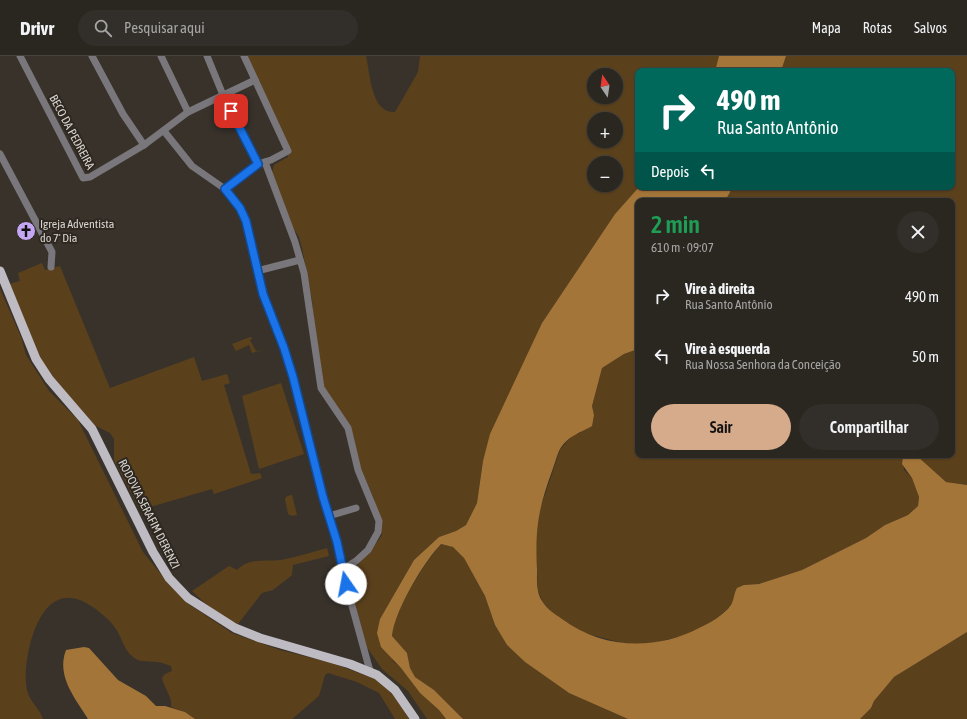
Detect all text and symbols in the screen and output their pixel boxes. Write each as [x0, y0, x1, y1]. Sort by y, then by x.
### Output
search box [78, 10, 358, 46]
text: Drivr [20, 17, 54, 39]
icon: search [92, 17, 114, 39]
text: Pesquisar aqui [124, 19, 205, 36]
text: Mapa [812, 20, 841, 36]
text: Rotas [863, 20, 892, 36]
text: Salvos [914, 20, 947, 36]
north arrow [587, 68, 623, 104]
map controls [587, 68, 623, 192]
icon: right [651, 84, 703, 136]
text: 490 m [717, 84, 780, 116]
street label: BECO DA PEDREIRA [46, 92, 98, 172]
pin [214, 94, 248, 128]
icon: arrive [220, 100, 242, 122]
button: + [587, 112, 623, 148]
text: Rua Santo Antônio [717, 117, 838, 138]
button: − [587, 156, 623, 192]
icon: left [697, 160, 719, 182]
text: Depois [651, 163, 689, 180]
text: 2 min [651, 211, 700, 238]
button: close [897, 211, 939, 253]
place label: Igreja Adventista do 7˚ Dia [40, 217, 114, 245]
church icon: Igreja Adventista do 7˚ Dia [15, 220, 37, 242]
text: 610 m · 09:07 [651, 240, 714, 255]
text: Vire à direita [685, 280, 755, 297]
icon: right [651, 285, 673, 307]
text: 490 m [905, 288, 939, 305]
text: Rua Santo Antônio [685, 297, 773, 312]
text: Vire à esquerda [685, 340, 770, 357]
icon: left [651, 345, 673, 367]
text: 50 m [912, 348, 939, 365]
text: Rua Nossa Senhora da Conceição [685, 357, 841, 372]
button: Sair [651, 404, 791, 450]
button: Compartilhar [799, 404, 939, 450]
street label: RODOVIA SERAFIM DERENZI [115, 457, 183, 571]
position arrow [325, 563, 367, 605]

